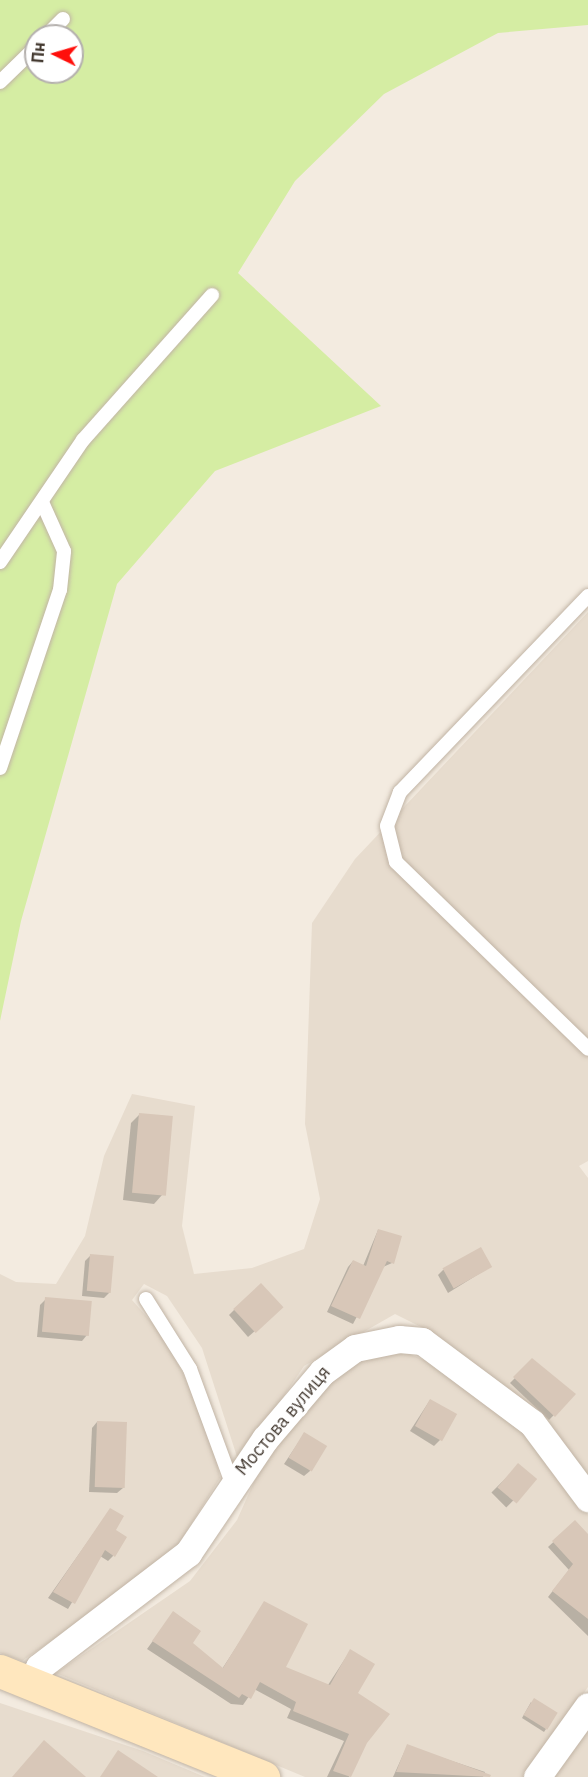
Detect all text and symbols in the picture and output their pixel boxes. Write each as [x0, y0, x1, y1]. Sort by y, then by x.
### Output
north arrow [24, 24, 84, 84]
text: Пн [27, 41, 49, 64]
street label: Мостова вулиця [231, 1362, 335, 1480]

